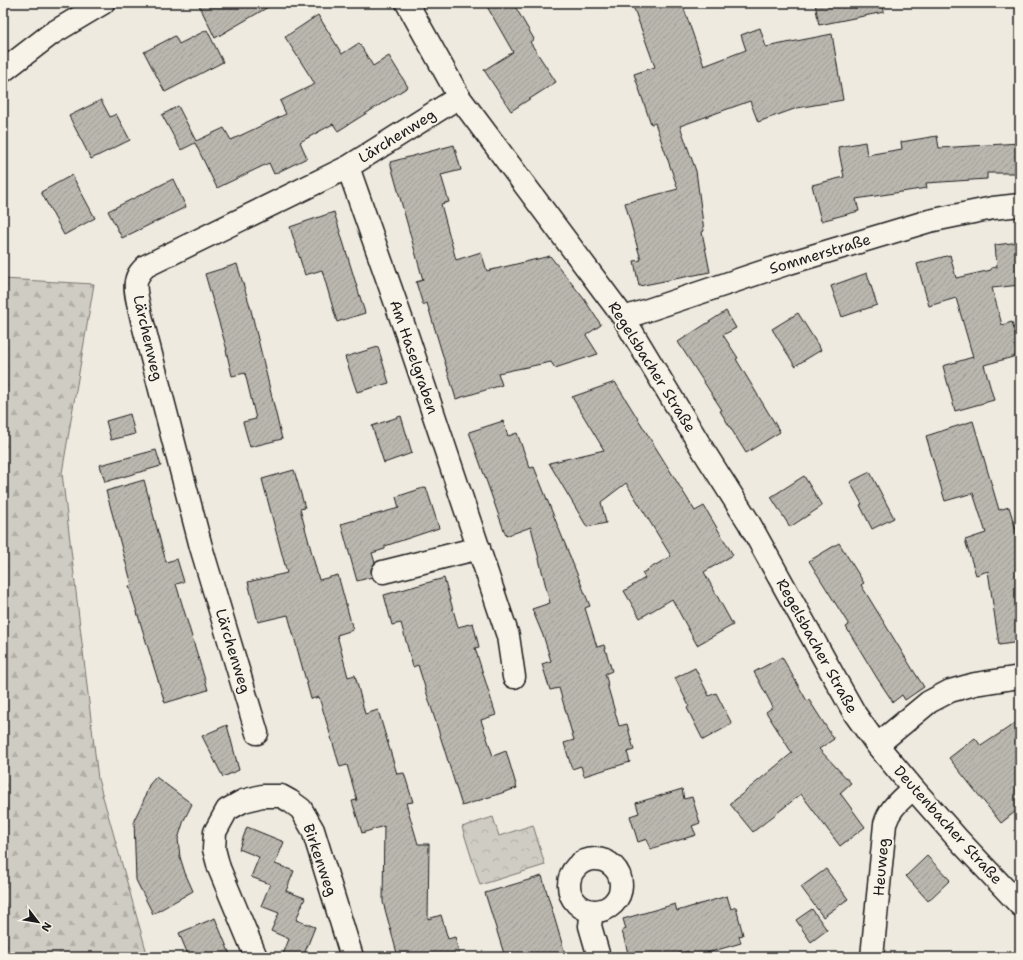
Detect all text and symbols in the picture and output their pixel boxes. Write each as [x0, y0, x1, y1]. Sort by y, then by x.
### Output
street label: Lärchenweg [355, 104, 439, 168]
street label: Sommerstraße [767, 229, 873, 279]
street label: Lärchenweg [128, 293, 168, 383]
street label: Am Haselgraben [385, 297, 443, 417]
street label: Regelsbacher Straße [604, 298, 700, 436]
street label: Regelsbacher Straße [772, 575, 862, 717]
street label: Lärchenweg [211, 606, 255, 696]
street label: Deutenbacher Straße [889, 761, 1007, 889]
street label: Birkenweg [298, 821, 342, 899]
street label: Heuweg [869, 837, 893, 897]
north arrow [18, 902, 58, 942]
text: N [37, 919, 55, 935]

